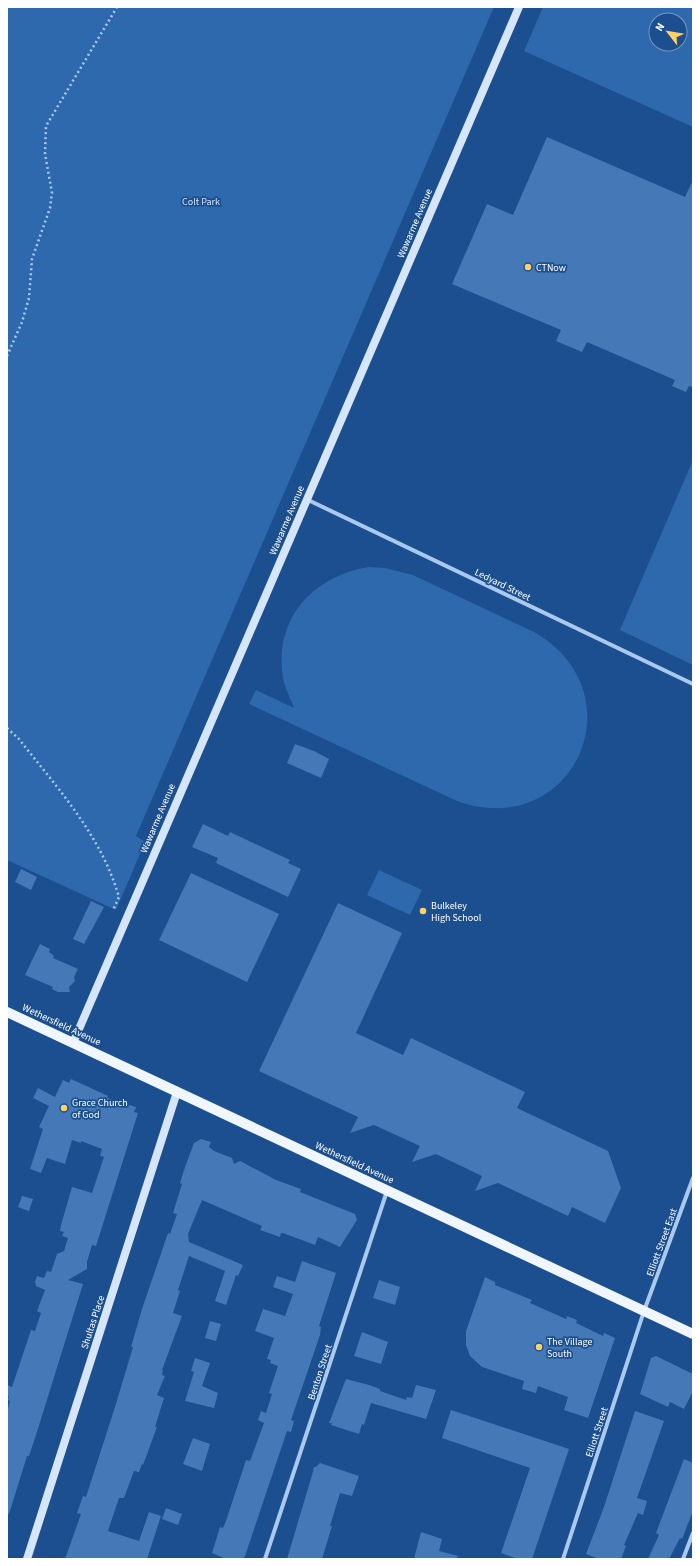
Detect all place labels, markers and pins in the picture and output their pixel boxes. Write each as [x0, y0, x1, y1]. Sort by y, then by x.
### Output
place label: CTNow [536, 261, 566, 275]
marker: CTNow [523, 262, 533, 272]
place label: Bulkeley High School [431, 899, 482, 925]
marker: Bulkeley High School [418, 906, 428, 916]
place label: Grace Church of God [72, 1096, 128, 1122]
marker: Grace Church of God [59, 1103, 69, 1113]
place label: The Village South [547, 1335, 592, 1361]
marker: The Village South [534, 1342, 544, 1352]

